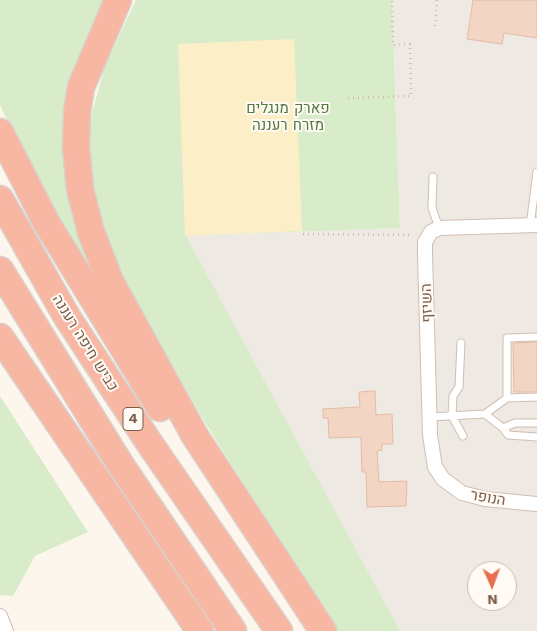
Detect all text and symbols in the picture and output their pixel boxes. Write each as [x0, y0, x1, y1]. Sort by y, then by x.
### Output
park label: פארק מנגלים מזרח רעננה [246, 100, 330, 135]
street label: השיזף [417, 283, 437, 323]
street label: כביש חיפה רעננה [48, 291, 122, 395]
road number: 4 [123, 408, 143, 430]
street label: הנופר [469, 486, 507, 510]
north arrow [467, 561, 517, 611]
text: N [487, 592, 498, 608]

